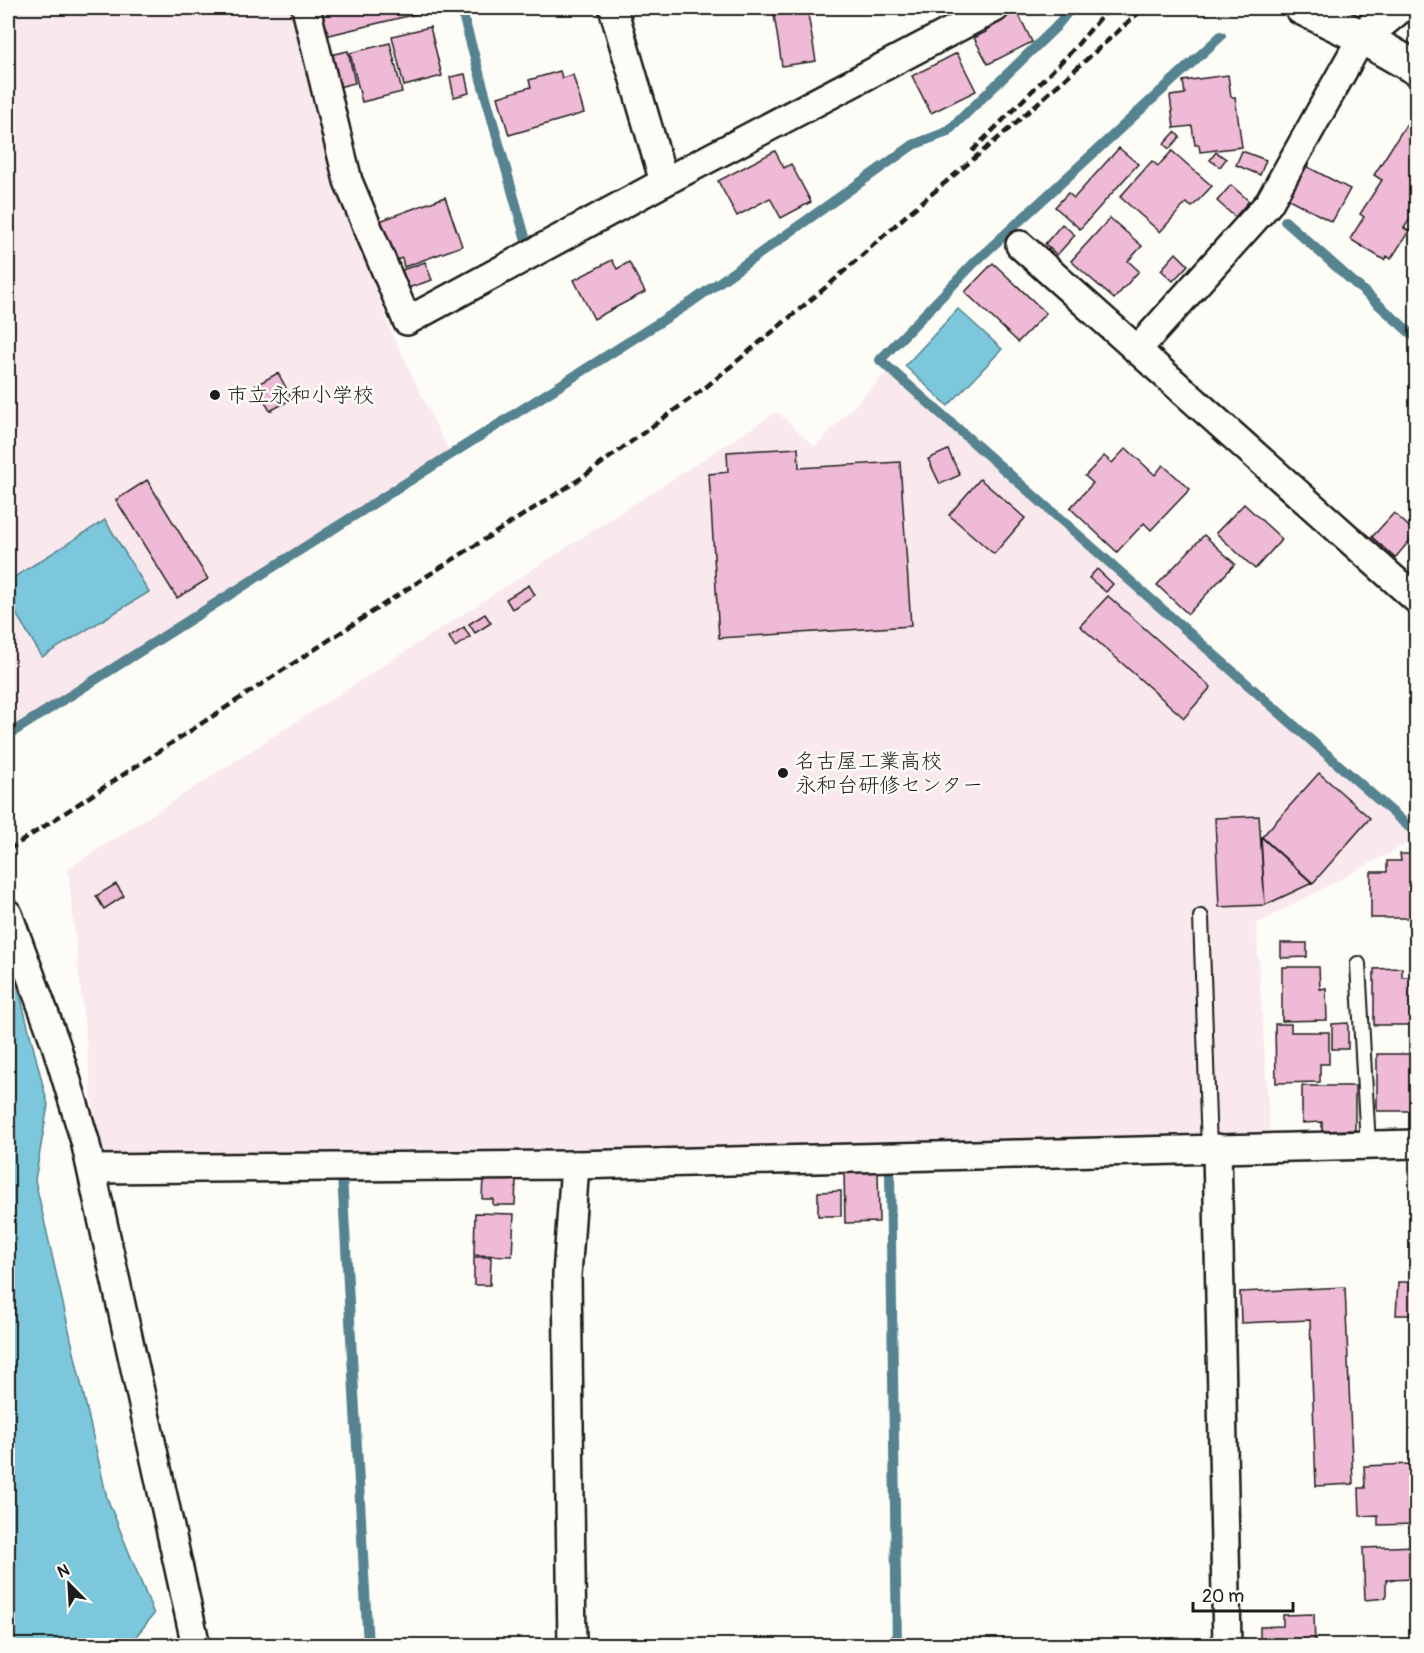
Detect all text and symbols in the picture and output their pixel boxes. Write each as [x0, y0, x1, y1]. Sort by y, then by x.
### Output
place label: 市立永和小学校 [227, 382, 374, 409]
marker: 市立永和小学校 [208, 388, 222, 402]
place label: 名古屋工業高校 永和台研修センター [795, 748, 983, 799]
marker: 名古屋工業高校 永和台研修センター [776, 766, 790, 780]
north arrow [39, 1554, 99, 1614]
text: N [54, 1560, 72, 1583]
scale bar [1193, 1575, 1294, 1613]
text: 20 m [1202, 1585, 1244, 1608]

